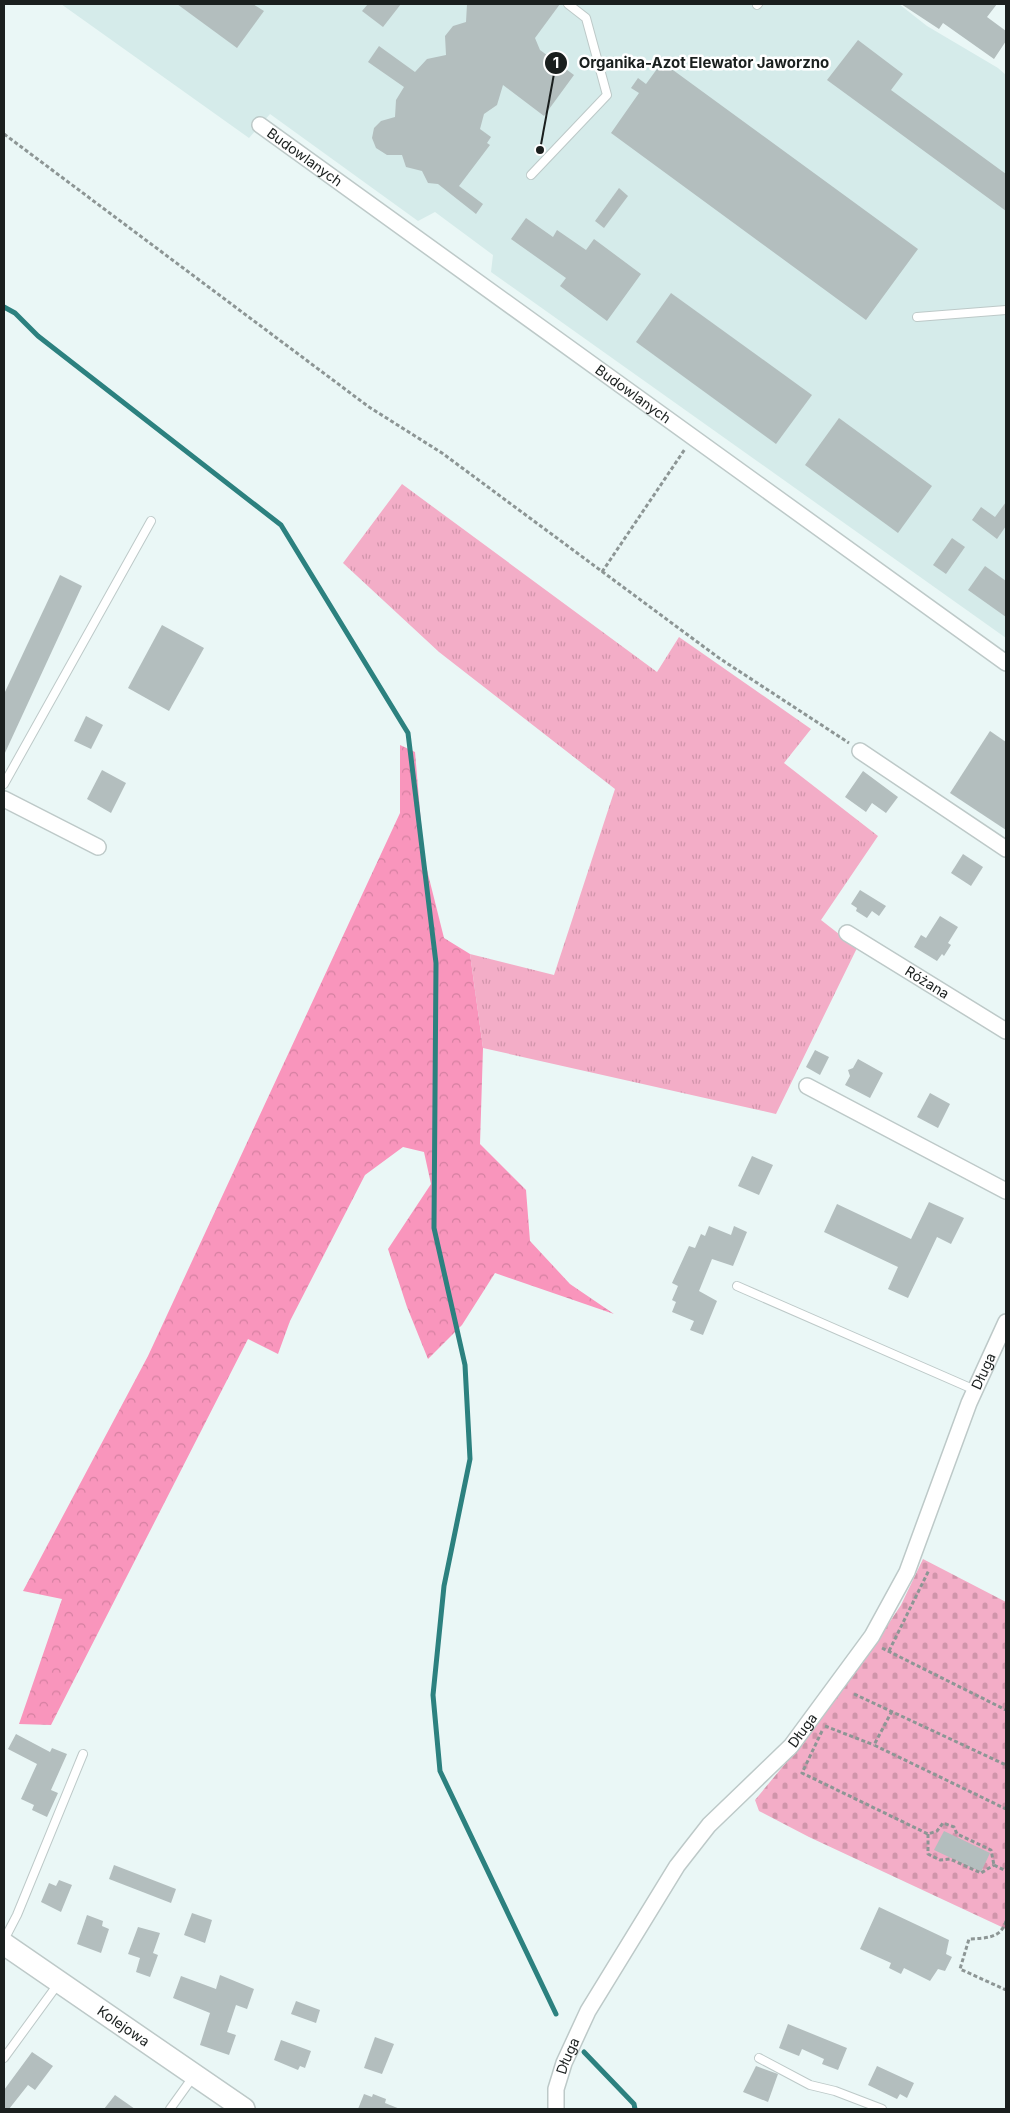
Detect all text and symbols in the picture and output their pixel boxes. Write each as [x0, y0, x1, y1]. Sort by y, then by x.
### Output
callout: Organika-Azot Elewator Jaworzno [543, 48, 839, 78]
text: 1 [553, 53, 559, 72]
text: Organika-Azot Elewator Jaworzno [579, 53, 829, 72]
street label: Budowlanych [264, 124, 346, 190]
street label: Budowlanych [592, 361, 674, 427]
street label: Różana [902, 962, 953, 1002]
street label: Długa [967, 1350, 999, 1392]
street label: Długa [784, 1710, 820, 1750]
street label: Kolejowa [94, 2002, 153, 2050]
street label: Długa [552, 2035, 583, 2076]

